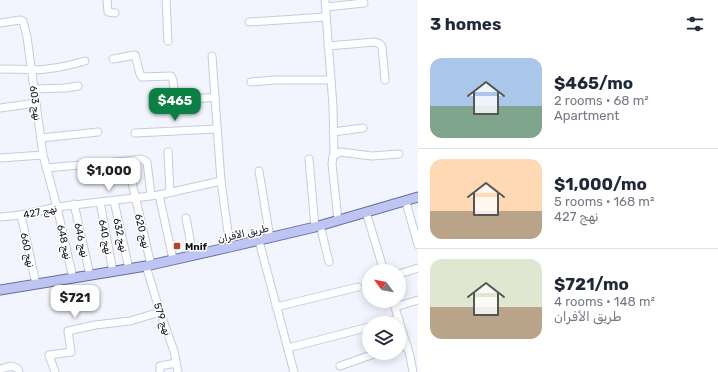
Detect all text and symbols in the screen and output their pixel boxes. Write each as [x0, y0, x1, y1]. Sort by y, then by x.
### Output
icon: filters [684, 13, 706, 35]
text: 3 homes [430, 14, 501, 34]
text: $465/mo [554, 73, 633, 93]
icon: home [462, 74, 510, 122]
street label: نهج 603 [26, 85, 43, 122]
pin: $465 [151, 88, 199, 122]
text: $465 [158, 93, 192, 108]
text: 2 rooms · 68 m² [554, 93, 649, 108]
text: Apartment [554, 108, 619, 123]
pin: $1,000 [76, 158, 142, 192]
text: $1,000 [86, 163, 132, 178]
text: $1,000/mo [554, 174, 647, 194]
icon: home [462, 175, 510, 223]
text: 5 rooms · 168 m² [554, 194, 654, 209]
street label: نهج 427 [22, 203, 58, 222]
text: نهج 427 [554, 209, 598, 224]
street label: نهج 620 [131, 213, 152, 250]
street label: نهج 632 [109, 217, 130, 254]
street label: نهج 640 [95, 219, 114, 256]
street label: نهج 646 [70, 222, 91, 259]
street label: طريق الأفران [217, 222, 270, 246]
street label: نهج 648 [53, 224, 74, 261]
street label: نهج 660 [16, 232, 37, 269]
marker: Mnif [172, 241, 182, 251]
place label: Mnif [185, 241, 208, 253]
north arrow [362, 264, 406, 308]
map controls [362, 264, 406, 360]
text: $721/mo [554, 274, 629, 294]
icon: home [462, 275, 510, 323]
pin: $721 [51, 285, 99, 319]
text: $721 [59, 290, 91, 305]
text: 4 rooms · 148 m² [554, 294, 655, 309]
street label: نهج 579 [150, 301, 173, 338]
text: طريق الأفران [554, 309, 622, 324]
button: layers [362, 316, 406, 360]

